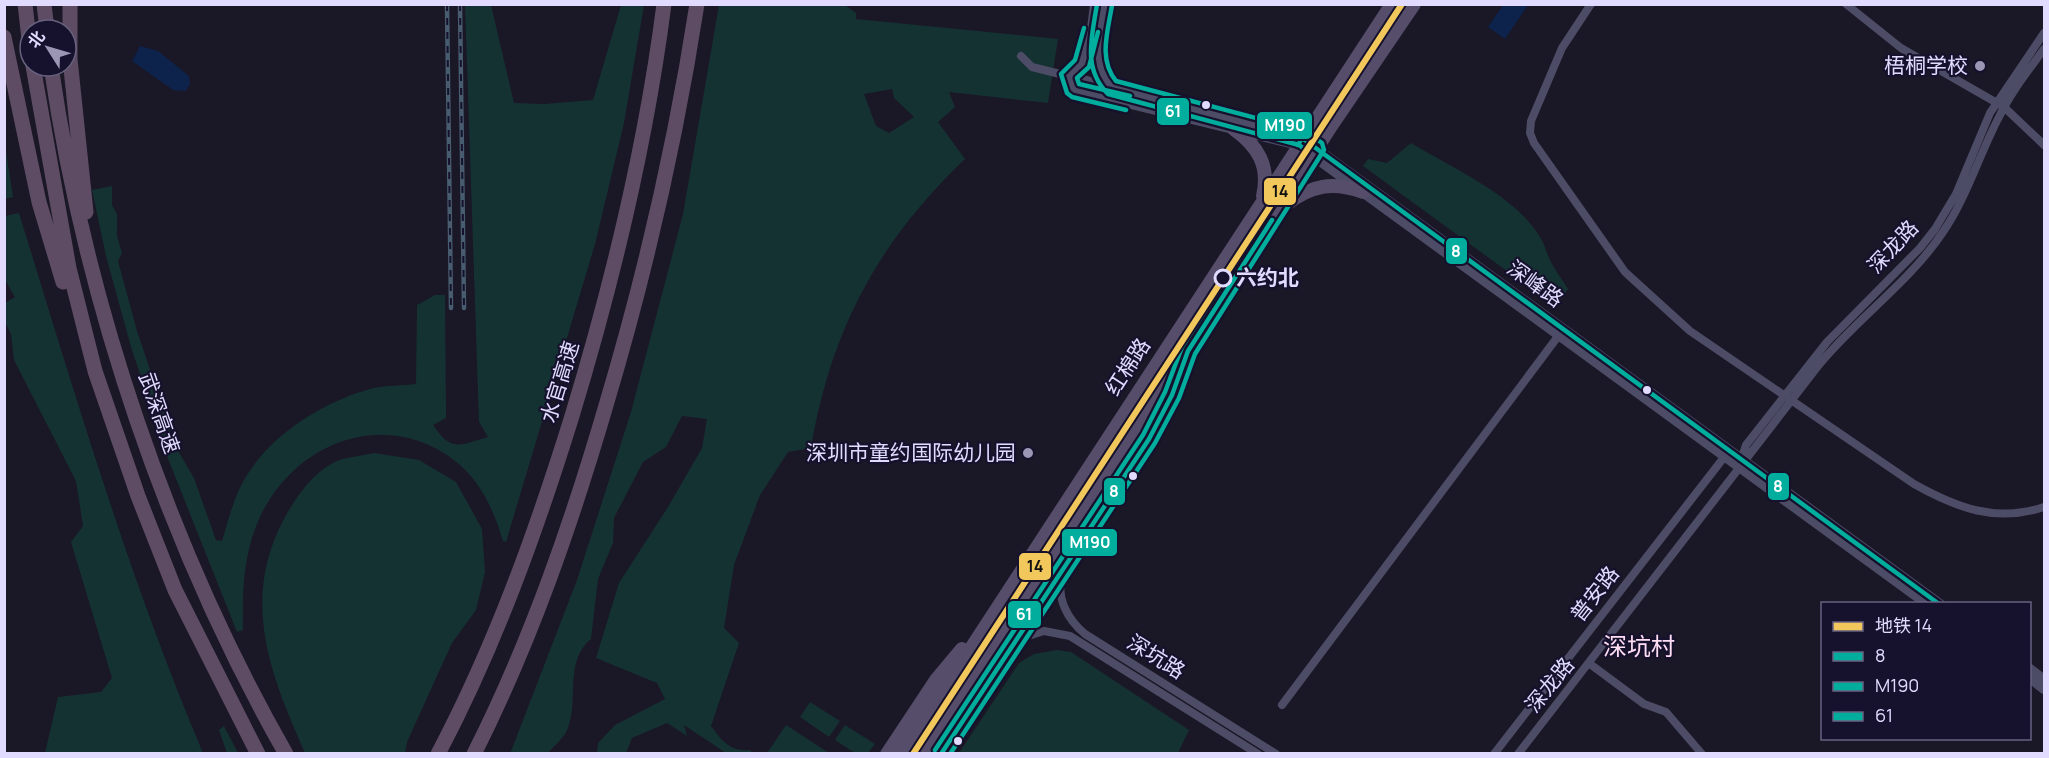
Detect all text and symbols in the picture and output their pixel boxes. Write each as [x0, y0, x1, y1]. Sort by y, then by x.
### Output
north arrow [18, 18, 78, 78]
text: 北 [22, 26, 50, 52]
place label: 梧桐学校 [1884, 51, 1968, 79]
marker: 梧桐学校 [1973, 59, 1987, 73]
line badge: 61 [1156, 97, 1190, 126]
unlabelled marker [1200, 99, 1212, 111]
text: 61 [1165, 100, 1181, 122]
line badge: M190 [1256, 111, 1313, 140]
text: M190 [1264, 114, 1306, 136]
line badge: 14 [1263, 177, 1297, 206]
text: 14 [1272, 180, 1288, 202]
street label: 深龙路 [1861, 214, 1924, 279]
line badge: 8 [1445, 237, 1468, 265]
text: 8 [1451, 240, 1461, 262]
street label: 深峰路 [1502, 253, 1569, 313]
place label: 六约北 [1236, 263, 1299, 291]
marker: 六约北 [1214, 269, 1232, 287]
street label: 红棉路 [1098, 332, 1156, 400]
street label: 水官高速 [533, 337, 585, 426]
street label: 武深高速 [133, 368, 187, 457]
unlabelled marker [1641, 384, 1653, 396]
place label: 深圳市童约国际幼儿园 [806, 438, 1016, 466]
marker: 深圳市童约国际幼儿园 [1021, 446, 1035, 460]
unlabelled marker [1127, 470, 1139, 482]
line badge: 8 [1767, 472, 1790, 501]
text: 8 [1773, 475, 1783, 497]
line badge: 8 [1103, 477, 1126, 506]
text: 8 [1109, 480, 1119, 502]
line badge: M190 [1061, 528, 1118, 557]
text: M190 [1069, 531, 1111, 553]
line badge: 14 [1018, 552, 1052, 581]
text: 14 [1027, 555, 1043, 577]
street label: 普安路 [1564, 560, 1625, 627]
line badge: 61 [1007, 600, 1042, 629]
legend [1821, 602, 2031, 740]
text: 61 [1016, 603, 1032, 625]
text: 地铁 14 [1875, 613, 1932, 637]
street label: 深坑路 [1122, 628, 1191, 685]
district label: 深坑村 [1603, 629, 1675, 662]
text: 8 [1875, 643, 1885, 667]
street label: 深龙路 [1519, 651, 1580, 718]
text: M190 [1875, 673, 1919, 697]
text: 61 [1875, 703, 1893, 727]
unlabelled marker [952, 735, 964, 747]

